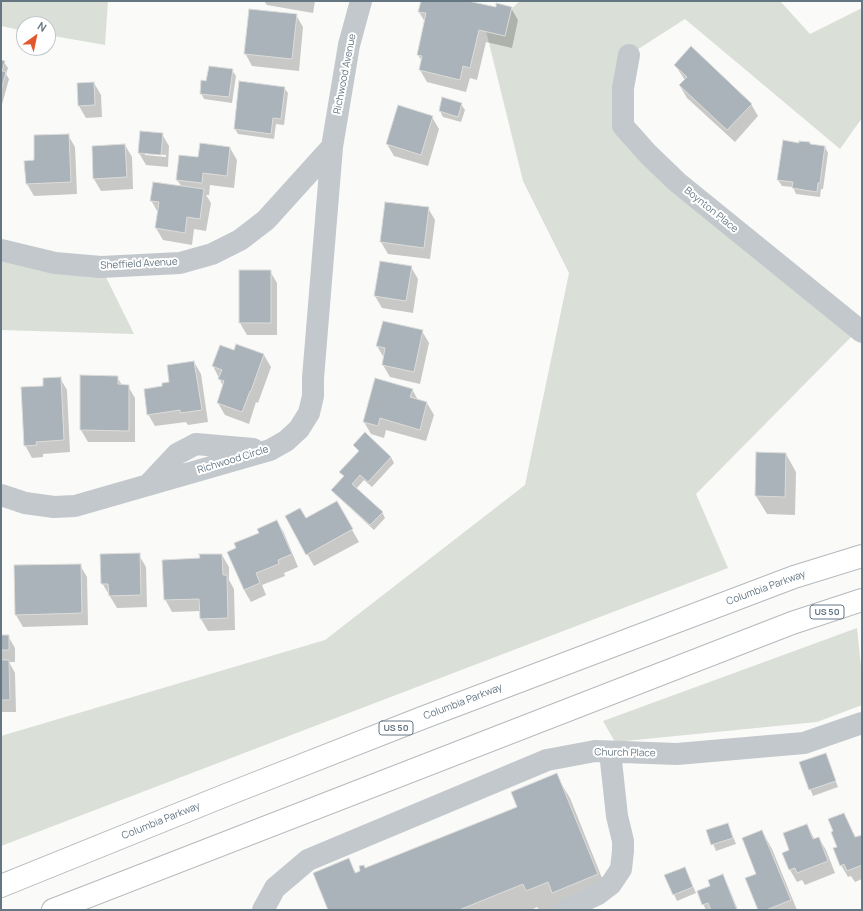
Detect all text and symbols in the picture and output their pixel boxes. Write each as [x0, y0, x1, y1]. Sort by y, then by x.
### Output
north arrow [16, 16, 56, 56]
text: N [35, 18, 50, 35]
street label: Richwood Avenue [331, 33, 359, 115]
street label: Boynton Place [682, 185, 740, 235]
street label: Sheffield Avenue [100, 256, 178, 272]
street label: Richwood Circle [196, 443, 270, 477]
street label: Columbia Parkway [725, 568, 807, 608]
road number: US 50 [810, 605, 844, 619]
street label: Columbia Parkway [422, 681, 504, 723]
road number: US 50 [379, 721, 413, 735]
street label: Church Place [594, 746, 656, 760]
street label: Columbia Parkway [120, 800, 202, 842]

